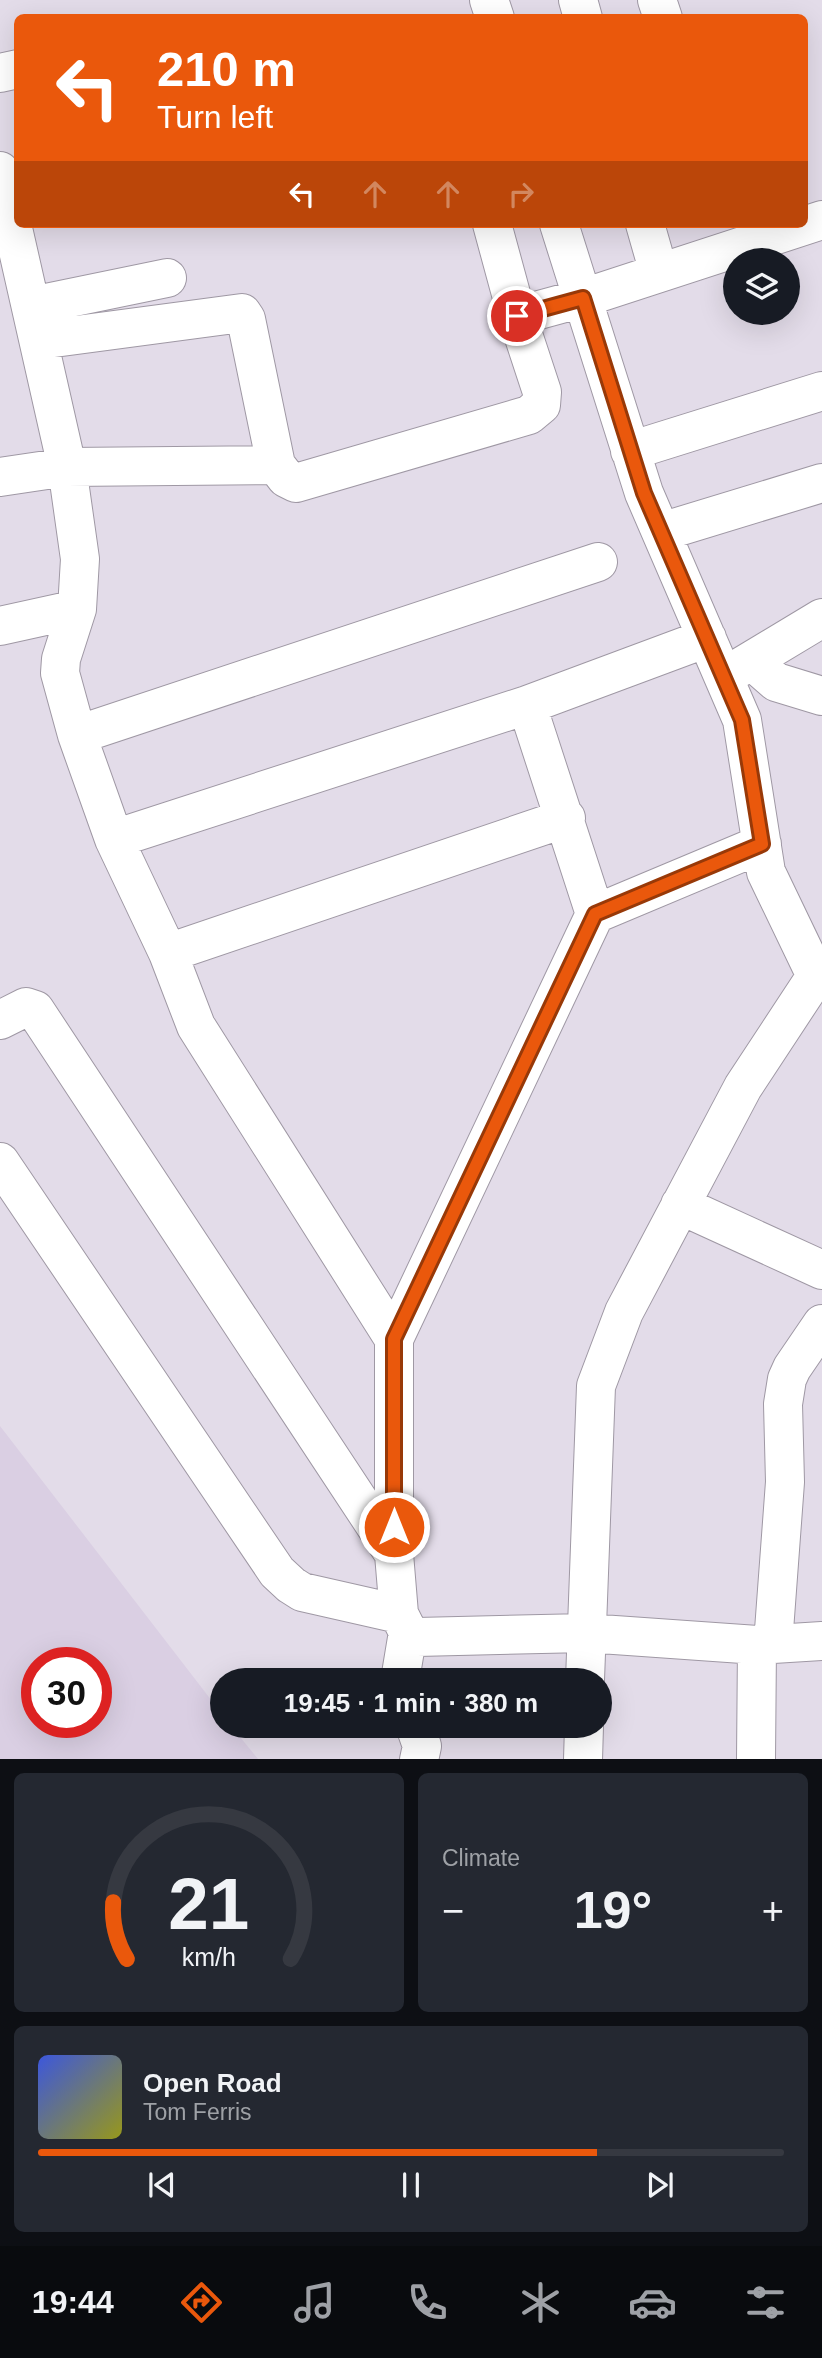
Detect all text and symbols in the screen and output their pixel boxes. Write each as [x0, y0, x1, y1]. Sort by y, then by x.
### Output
icon: left [42, 42, 133, 133]
text: 210 m [157, 42, 296, 96]
text: Turn left [157, 99, 273, 135]
icon: left [283, 175, 321, 213]
icon: ahead [356, 175, 394, 213]
icon: ahead [429, 175, 467, 213]
icon: right [502, 175, 540, 213]
map controls [723, 248, 800, 325]
button: layers [723, 248, 800, 325]
pin [487, 286, 547, 346]
icon: arrive [498, 297, 536, 335]
position arrow [357, 1490, 431, 1564]
speed limit sign: 30 [21, 1647, 112, 1738]
text: 19:45 · 1 min · 380 m [284, 1688, 538, 1718]
text: Climate [442, 1845, 520, 1871]
text: 21 [169, 1863, 249, 1944]
text: 19° [574, 1881, 652, 1939]
text: − [442, 1890, 464, 1932]
text: + [762, 1890, 784, 1932]
text: km/h [182, 1942, 236, 1970]
text: Open Road [143, 2068, 282, 2098]
text: Tom Ferris [143, 2099, 252, 2125]
icon: previous [143, 2166, 181, 2204]
icon: pause [392, 2166, 430, 2204]
icon: next [641, 2166, 679, 2204]
icon: directions [177, 2278, 226, 2327]
icon: music [290, 2278, 339, 2327]
icon: phone [403, 2278, 452, 2327]
icon: climate [516, 2278, 565, 2327]
icon: car [628, 2278, 677, 2327]
icon: filters [741, 2278, 790, 2327]
text: 19:44 [32, 2284, 114, 2320]

